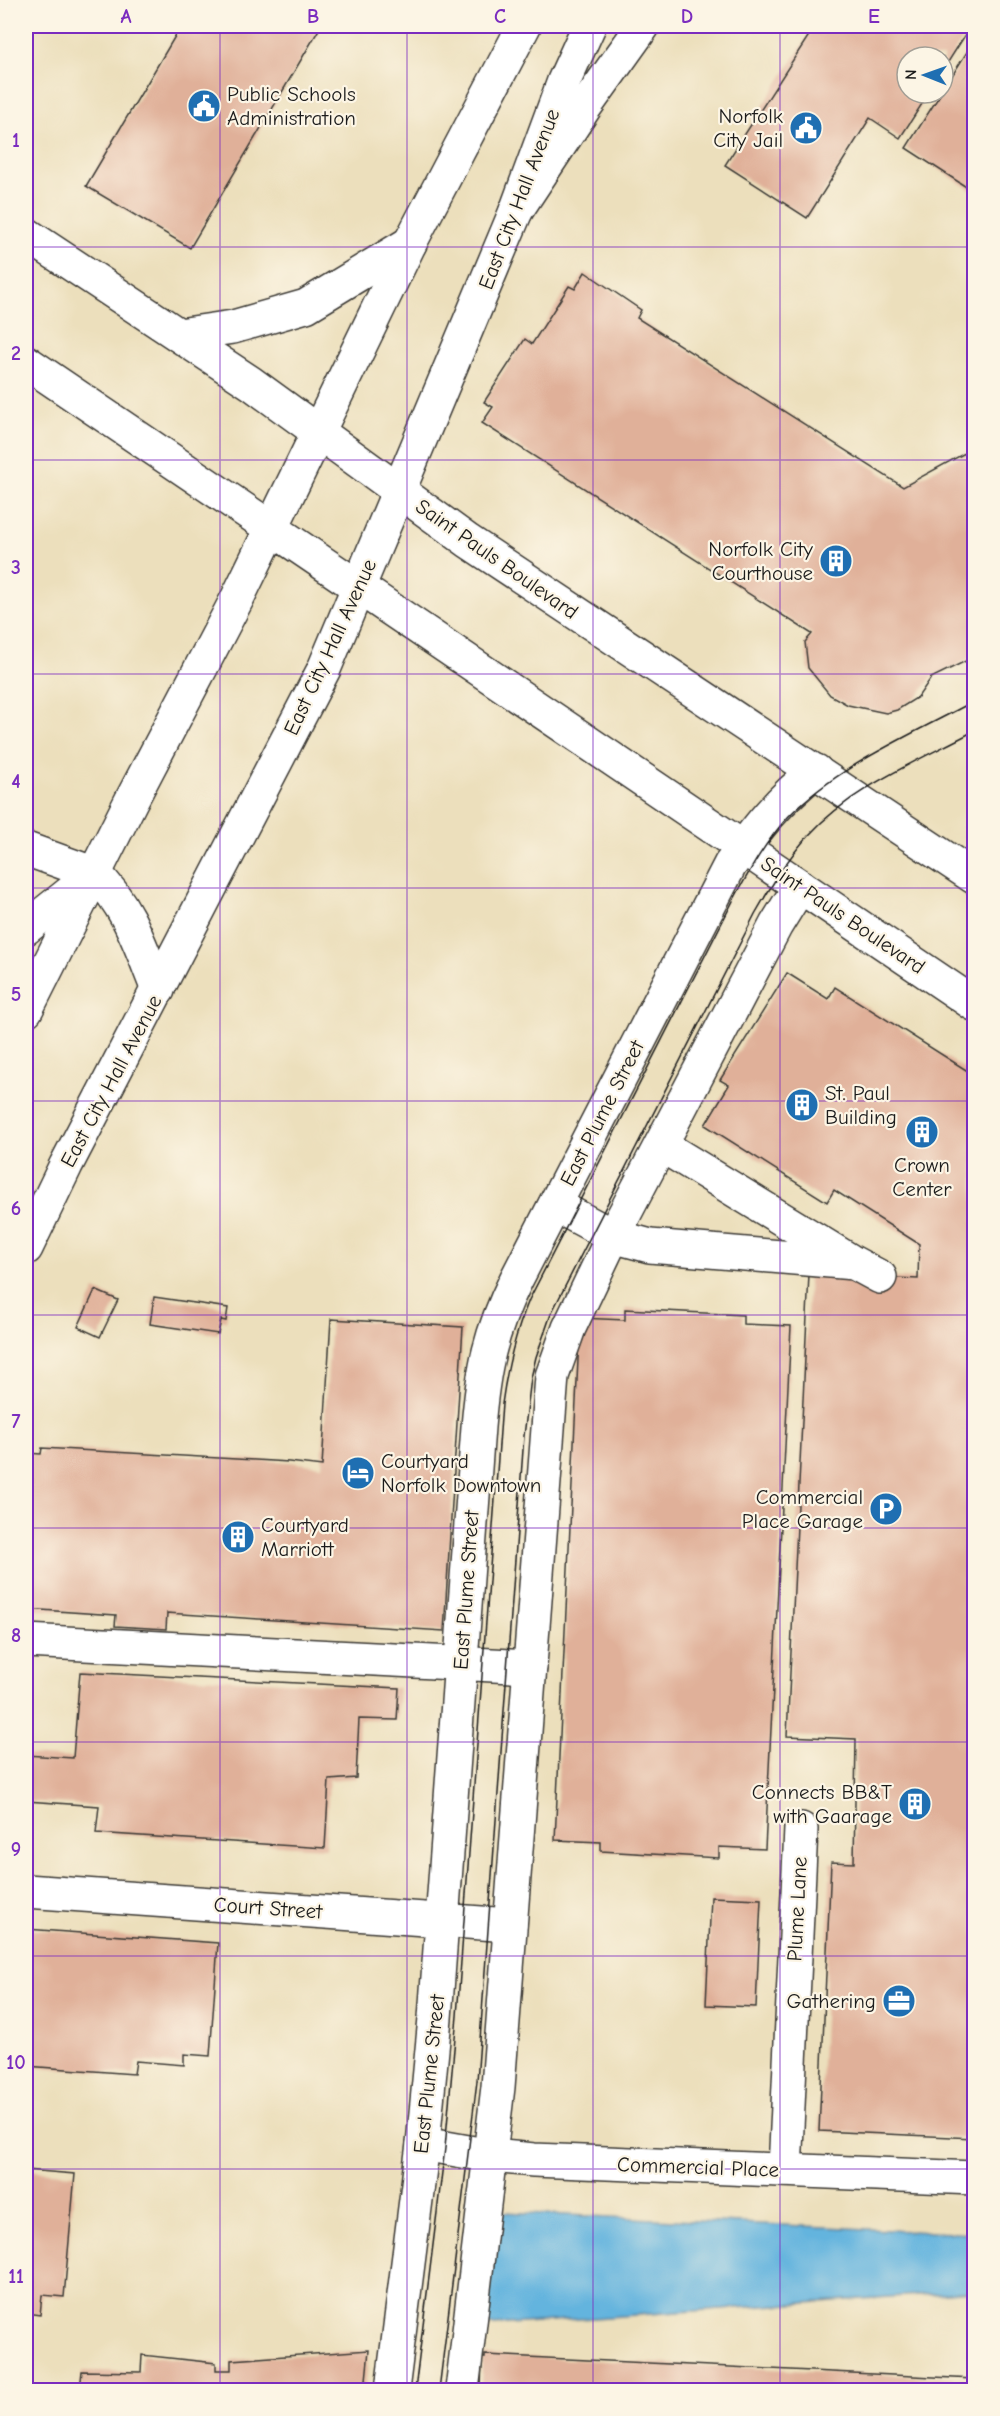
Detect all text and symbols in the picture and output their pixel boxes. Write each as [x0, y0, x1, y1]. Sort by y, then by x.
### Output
text: A [120, 5, 132, 28]
text: B [307, 5, 319, 28]
text: C [494, 5, 506, 28]
text: D [681, 5, 693, 28]
text: E [868, 5, 880, 28]
north arrow [895, 45, 955, 105]
text: N [902, 69, 920, 80]
place label: Public Schools Administration [227, 82, 356, 130]
public building icon: Public Schools Administration [186, 88, 222, 124]
place label: Norfolk City Jail [713, 104, 783, 152]
street label: East City Hall Avenue [473, 105, 565, 293]
public building icon: Norfolk City Jail [788, 110, 824, 146]
text: 1 [12, 129, 20, 152]
text: 2 [11, 342, 21, 365]
street label: Saint Pauls Boulevard [411, 494, 583, 624]
place label: Norfolk City Courthouse [708, 537, 814, 585]
building icon: Norfolk City Courthouse [818, 543, 854, 579]
street label: East City Hall Avenue [279, 555, 381, 739]
text: 3 [11, 556, 21, 579]
text: 4 [11, 770, 21, 793]
street label: Saint Pauls Boulevard [756, 851, 930, 979]
text: 5 [11, 983, 21, 1006]
street label: East City Hall Avenue [55, 991, 167, 1171]
street label: East Plume Street [555, 1035, 649, 1190]
place label: St. Paul Building [825, 1081, 897, 1129]
building icon: St. Paul Building [784, 1087, 820, 1123]
building icon: Crown Center [904, 1114, 940, 1150]
place label: Crown Center [892, 1153, 952, 1201]
text: 6 [11, 1197, 21, 1220]
text: 7 [12, 1410, 21, 1433]
place label: Courtyard Norfolk Downtown [381, 1449, 541, 1497]
hotel icon: Courtyard Norfolk Downtown [340, 1455, 376, 1491]
place label: Commercial Place Garage [742, 1485, 863, 1533]
parking icon: Commercial Place Garage [868, 1491, 904, 1527]
street label: East Plume Street [448, 1508, 484, 1671]
place label: Courtyard Marriott [261, 1513, 349, 1561]
building icon: Courtyard Marriott [220, 1519, 256, 1555]
text: 8 [11, 1624, 21, 1647]
place label: Connects BB&T with Gaarage [752, 1780, 892, 1828]
building icon: Connects BB&T with Gaarage [897, 1786, 933, 1822]
text: 9 [11, 1838, 21, 1861]
street label: Plume Lane [782, 1856, 812, 1962]
street label: Court Street [213, 1892, 324, 1924]
office icon: Gathering [881, 1983, 917, 2019]
place label: Gathering [786, 1989, 876, 2013]
street label: East Plume Street [409, 1992, 449, 2155]
text: 10 [6, 2051, 26, 2074]
street label: Commercial Place [617, 2152, 779, 2182]
text: 11 [8, 2265, 24, 2288]

